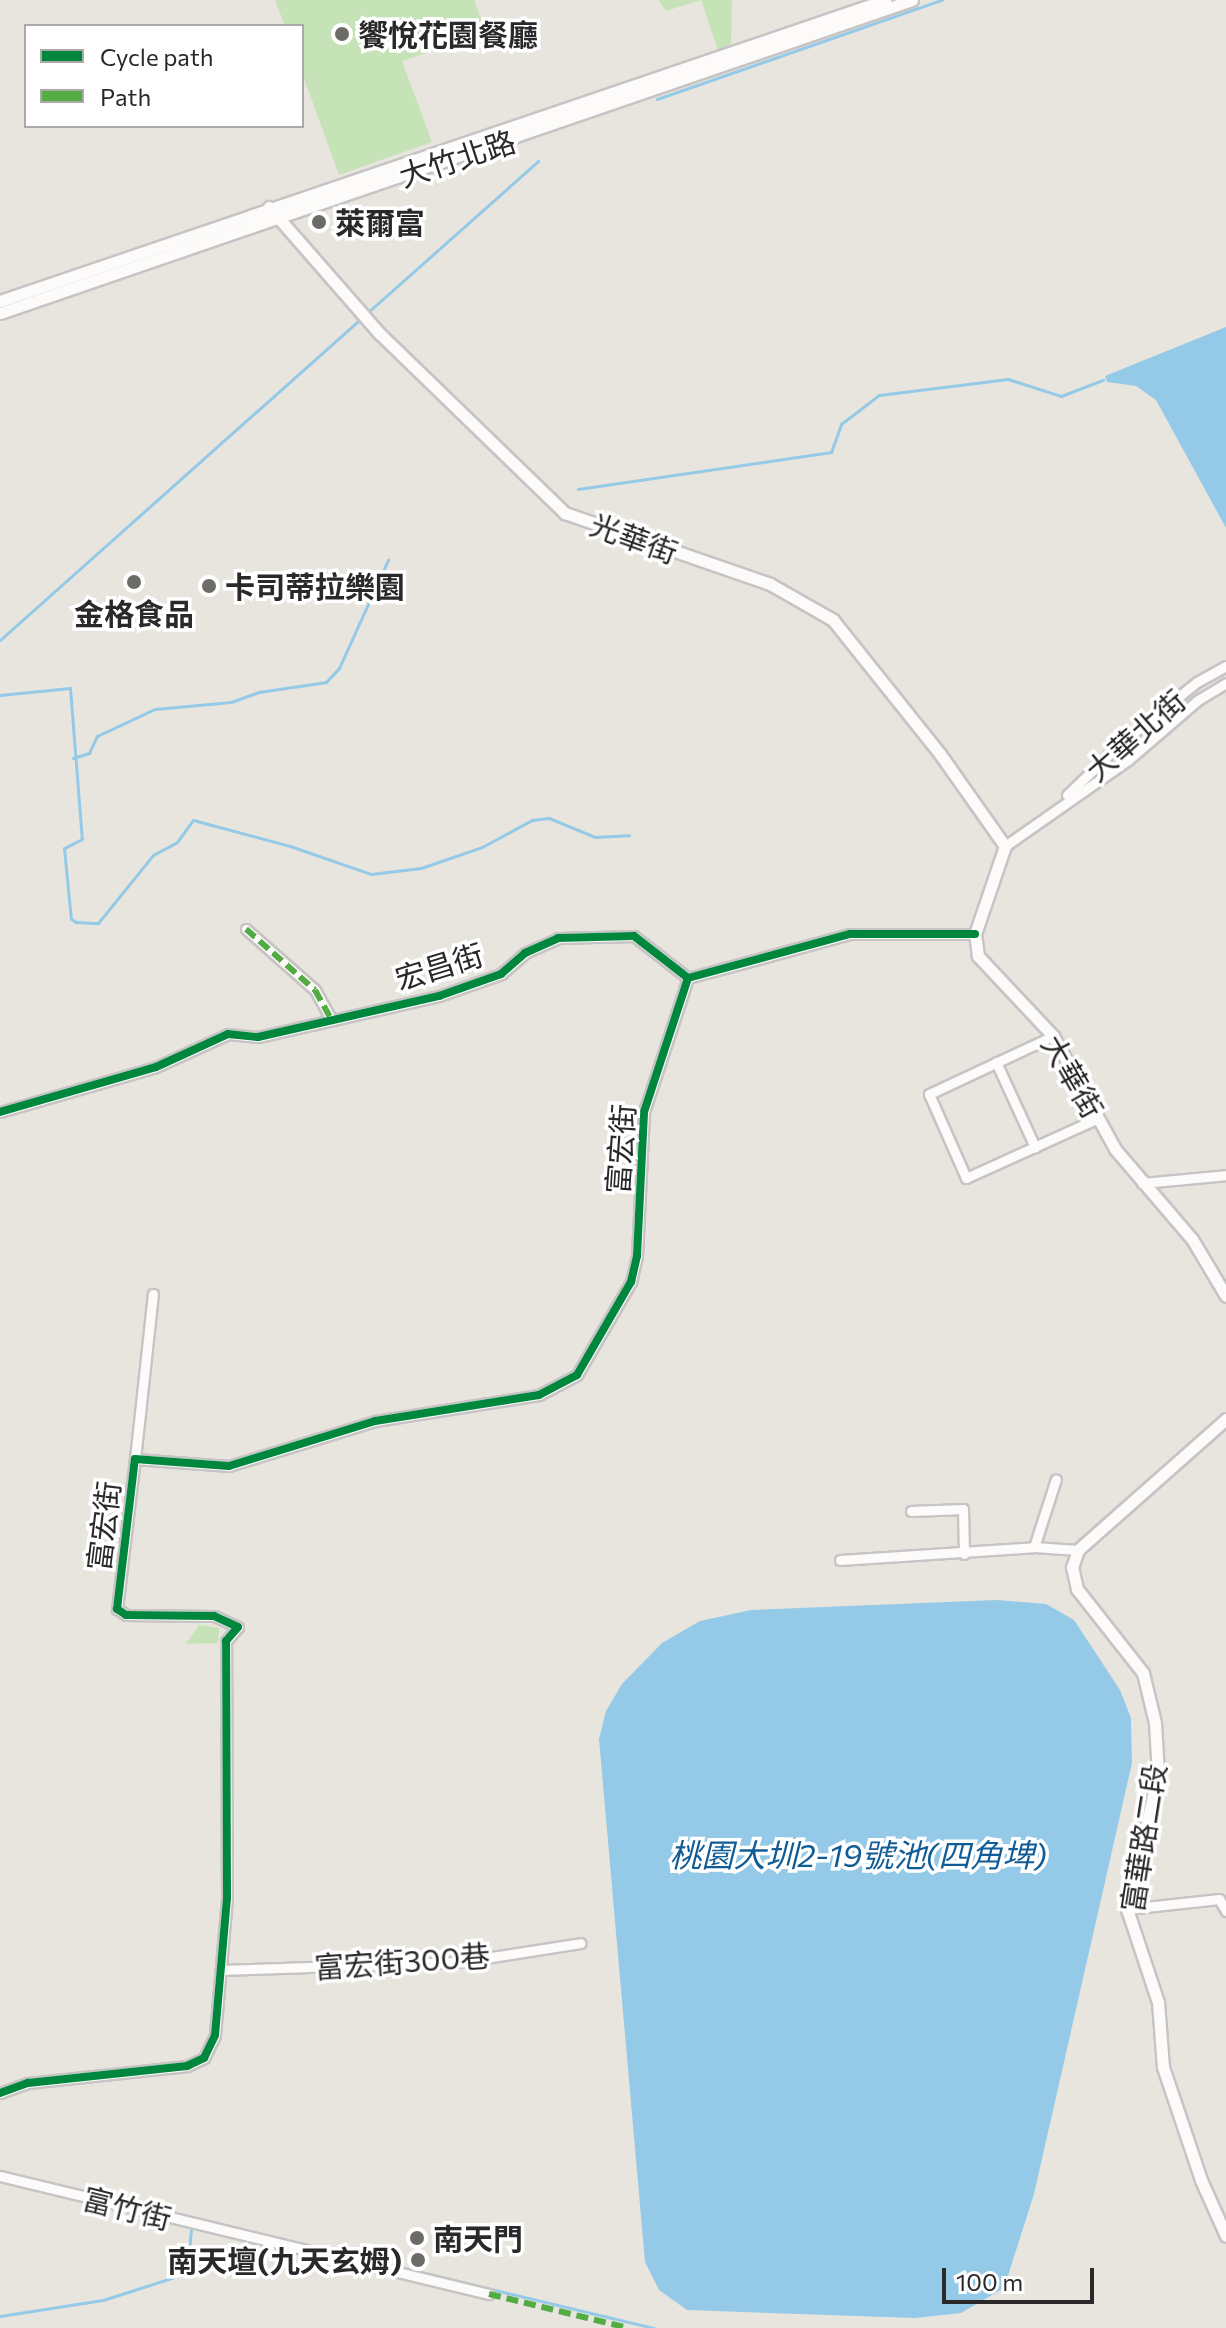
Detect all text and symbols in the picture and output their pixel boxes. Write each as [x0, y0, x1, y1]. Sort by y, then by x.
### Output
place label: 饗悅花園餐廳 [358, 16, 538, 52]
legend [24, 24, 304, 128]
marker: 饗悅花園餐廳 [333, 25, 351, 43]
text: Cycle path [100, 42, 214, 71]
text: Path [100, 82, 151, 111]
street label: 大竹北路 [394, 122, 520, 194]
place label: 萊爾富 [335, 204, 425, 240]
marker: 萊爾富 [310, 213, 328, 231]
street label: 光華街 [586, 506, 682, 570]
place label: 卡司蒂拉樂園 [225, 568, 405, 604]
marker: 金格食品 [125, 573, 143, 591]
marker: 卡司蒂拉樂園 [200, 577, 218, 595]
place label: 金格食品 [74, 595, 194, 631]
street label: 大華北街 [1078, 682, 1192, 788]
street label: 宏昌街 [391, 936, 487, 996]
street label: 大華街 [1035, 1028, 1111, 1124]
street label: 富宏街 [599, 1103, 641, 1195]
street label: 富宏街 [80, 1479, 126, 1573]
street label: 富華路二段 [1113, 1761, 1173, 1915]
water label: 桃園大圳2-19號池(四角埤) [669, 1835, 1047, 1873]
street label: 富宏街300巷 [313, 1937, 491, 1985]
street label: 富竹街 [79, 2180, 175, 2236]
place label: 南天門 [433, 2220, 523, 2256]
marker: 南天門 [408, 2229, 426, 2247]
place label: 南天壇(九天玄姆) [167, 2242, 402, 2278]
marker: 南天壇(九天玄姆) [409, 2251, 427, 2269]
scale bar [946, 2252, 1098, 2302]
text: 100 m [956, 2267, 1023, 2296]

